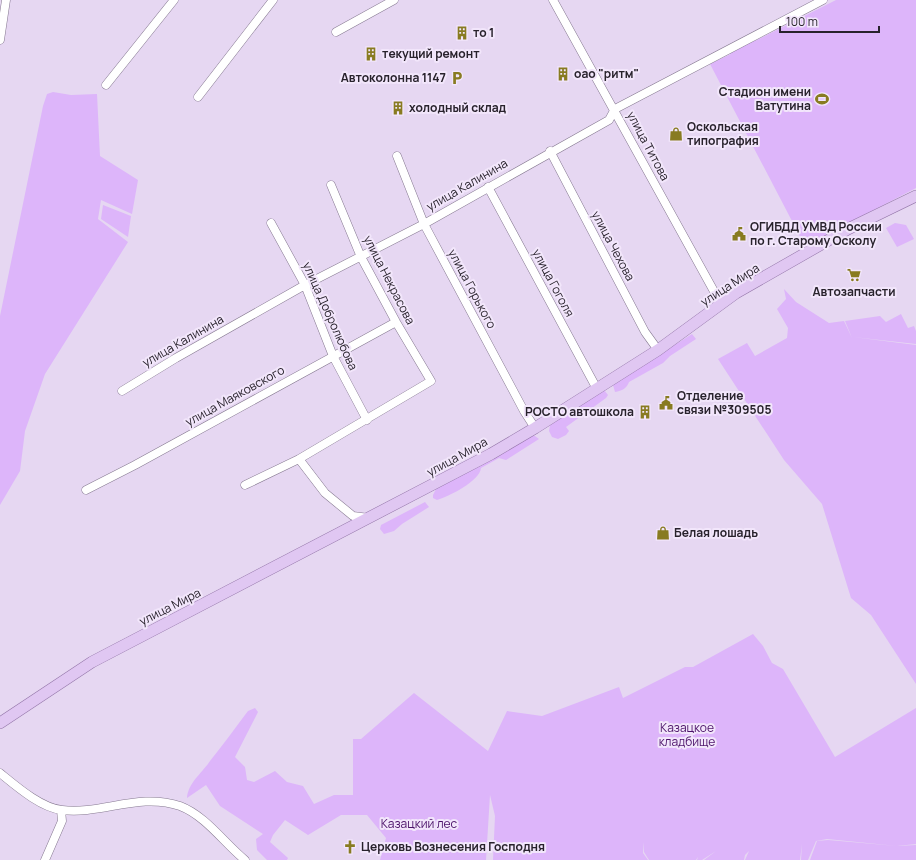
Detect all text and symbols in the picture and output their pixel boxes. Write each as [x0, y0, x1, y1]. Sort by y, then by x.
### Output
scale bar [780, 8, 879, 34]
text: 100 m [786, 13, 818, 30]
place label: то 1 [473, 24, 494, 41]
building icon: то 1 [454, 25, 470, 41]
place label: текущий ремонт [382, 45, 480, 62]
building icon: текущий ремонт [363, 46, 379, 62]
place label: оао "ритм" [574, 65, 639, 82]
building icon: оао "ритм" [555, 66, 571, 82]
place label: Автоколонна 1147 [341, 69, 446, 86]
parking icon: Автоколонна 1147 [449, 70, 465, 86]
place label: Стадион имени Ватутина [719, 83, 811, 114]
sports icon: Стадион имени Ватутина [814, 91, 830, 107]
place label: холодный склад [409, 99, 507, 116]
building icon: холодный склад [390, 100, 406, 116]
street label: улица Титова [623, 108, 674, 184]
place label: Оскольская типография [687, 118, 759, 149]
shop icon: Оскольская типография [668, 126, 684, 142]
street label: улица Калинина [423, 154, 511, 215]
street label: улица Чехова [588, 208, 639, 284]
place label: ОГИБДД УМВД России по г. Старому Осколу [750, 218, 882, 249]
public building icon: ОГИБДД УМВД России по г. Старому Осколу [731, 226, 747, 242]
street label: улица Некрасова [360, 232, 419, 327]
street label: улица Горького [444, 246, 501, 332]
street label: улица Гоголя [528, 246, 579, 320]
street label: улица Добролюбова [299, 259, 362, 373]
street label: улица Мира [697, 259, 762, 310]
supermarket icon: Автозапчасти [846, 267, 862, 283]
place label: Автозапчасти [812, 283, 896, 300]
street label: улица Калинина [139, 310, 227, 371]
street label: улица Маяковского [182, 361, 287, 430]
place label: Отделение связи №309505 [677, 387, 771, 418]
public building icon: Отделение связи №309505 [658, 395, 674, 411]
place label: РОСТО автошкола [525, 403, 634, 420]
building icon: РОСТО автошкола [637, 404, 653, 420]
street label: улица Мира [423, 433, 490, 480]
place label: Белая лошадь [674, 524, 758, 541]
shop icon: Белая лошадь [655, 525, 671, 541]
street label: улица Мира [136, 584, 203, 629]
park label: Казацкое кладбище [659, 719, 715, 750]
park label: Казацкий лес [381, 815, 458, 832]
place label: Церковь Вознесения Господня [361, 838, 545, 855]
church icon: Церковь Вознесения Господня [342, 839, 358, 855]

